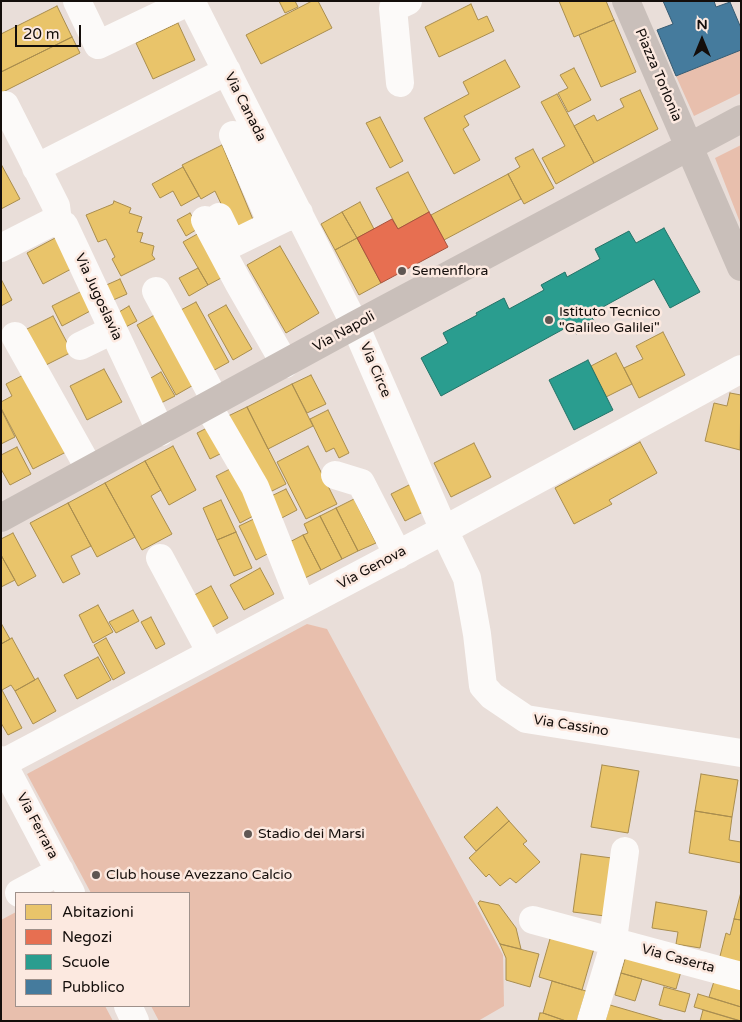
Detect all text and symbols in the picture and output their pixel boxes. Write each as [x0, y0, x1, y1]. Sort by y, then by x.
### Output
scale bar [18, 15, 84, 47]
north arrow [677, 15, 727, 65]
text: N [696, 16, 708, 33]
text: 20 m [23, 25, 60, 43]
street label: Piazza Torlonia [631, 26, 685, 124]
street label: Via Canada [220, 70, 270, 144]
street label: Via Jugoslavia [71, 251, 125, 343]
place label: Semenflora [412, 263, 488, 279]
marker: Semenflora [396, 265, 408, 277]
place label: Istituto Tecnico "Galileo Galilei" [559, 304, 661, 336]
street label: Via Napoli [310, 308, 378, 356]
marker: Istituto Tecnico "Galileo Galilei" [543, 314, 555, 326]
street label: Via Circe [356, 340, 394, 400]
street label: Via Genova [335, 543, 409, 593]
street label: Via Cassino [532, 712, 610, 740]
street label: Via Ferrara [13, 790, 61, 862]
place label: Stadio dei Marsi [258, 826, 365, 842]
marker: Stadio dei Marsi [242, 828, 254, 840]
place label: Club house Avezzano Calcio [106, 867, 292, 883]
marker: Club house Avezzano Calcio [90, 869, 102, 881]
legend [15, 892, 190, 1007]
text: Abitazioni [62, 903, 134, 921]
text: Negozi [62, 928, 112, 946]
street label: Via Caserta [639, 941, 717, 977]
text: Scuole [62, 953, 110, 971]
text: Pubblico [62, 978, 125, 996]

